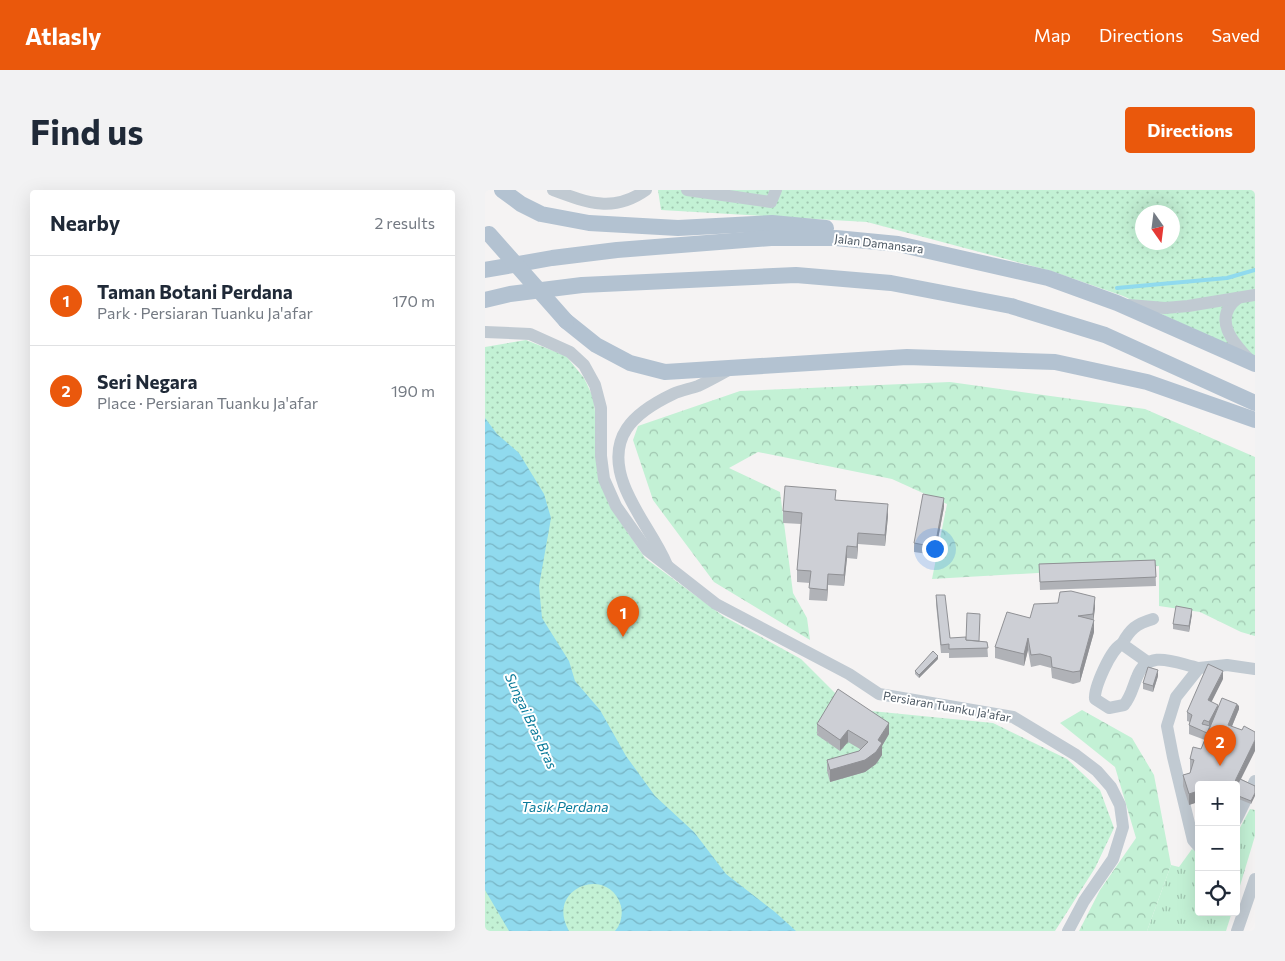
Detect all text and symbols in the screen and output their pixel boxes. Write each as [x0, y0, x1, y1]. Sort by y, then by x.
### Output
text: Atlasly [25, 21, 102, 50]
text: Map [1034, 24, 1071, 46]
text: Directions [1099, 24, 1183, 46]
text: Saved [1211, 24, 1260, 46]
button: Directions [1125, 107, 1255, 153]
text: Find us [30, 109, 144, 152]
north arrow [1135, 205, 1180, 250]
text: Nearby [50, 210, 120, 235]
text: 2 results [374, 213, 435, 232]
street label: Jalan Damansara [834, 231, 924, 256]
text: Taman Botani Perdana [97, 280, 293, 303]
text: 1 [62, 291, 70, 310]
text: 170 m [392, 291, 435, 310]
text: Park · Persiaran Tuanku Ja'afar [97, 303, 313, 322]
text: Seri Negara [97, 370, 197, 393]
text: 2 [61, 381, 71, 400]
text: 190 m [391, 381, 435, 400]
text: Place · Persiaran Tuanku Ja'afar [97, 393, 318, 412]
your location [922, 536, 948, 562]
pin: 1 [607, 596, 639, 637]
water label: Sungai Bras Bras [502, 670, 561, 772]
street label: Persiaran Tuanku Ja'afar [882, 688, 1012, 725]
pin: 2 [1204, 725, 1236, 766]
map controls [1195, 781, 1240, 916]
button: + [1195, 781, 1240, 826]
water label: Tasik Perdana [521, 798, 609, 815]
button: − [1195, 826, 1240, 871]
button: locate [1195, 871, 1240, 916]

